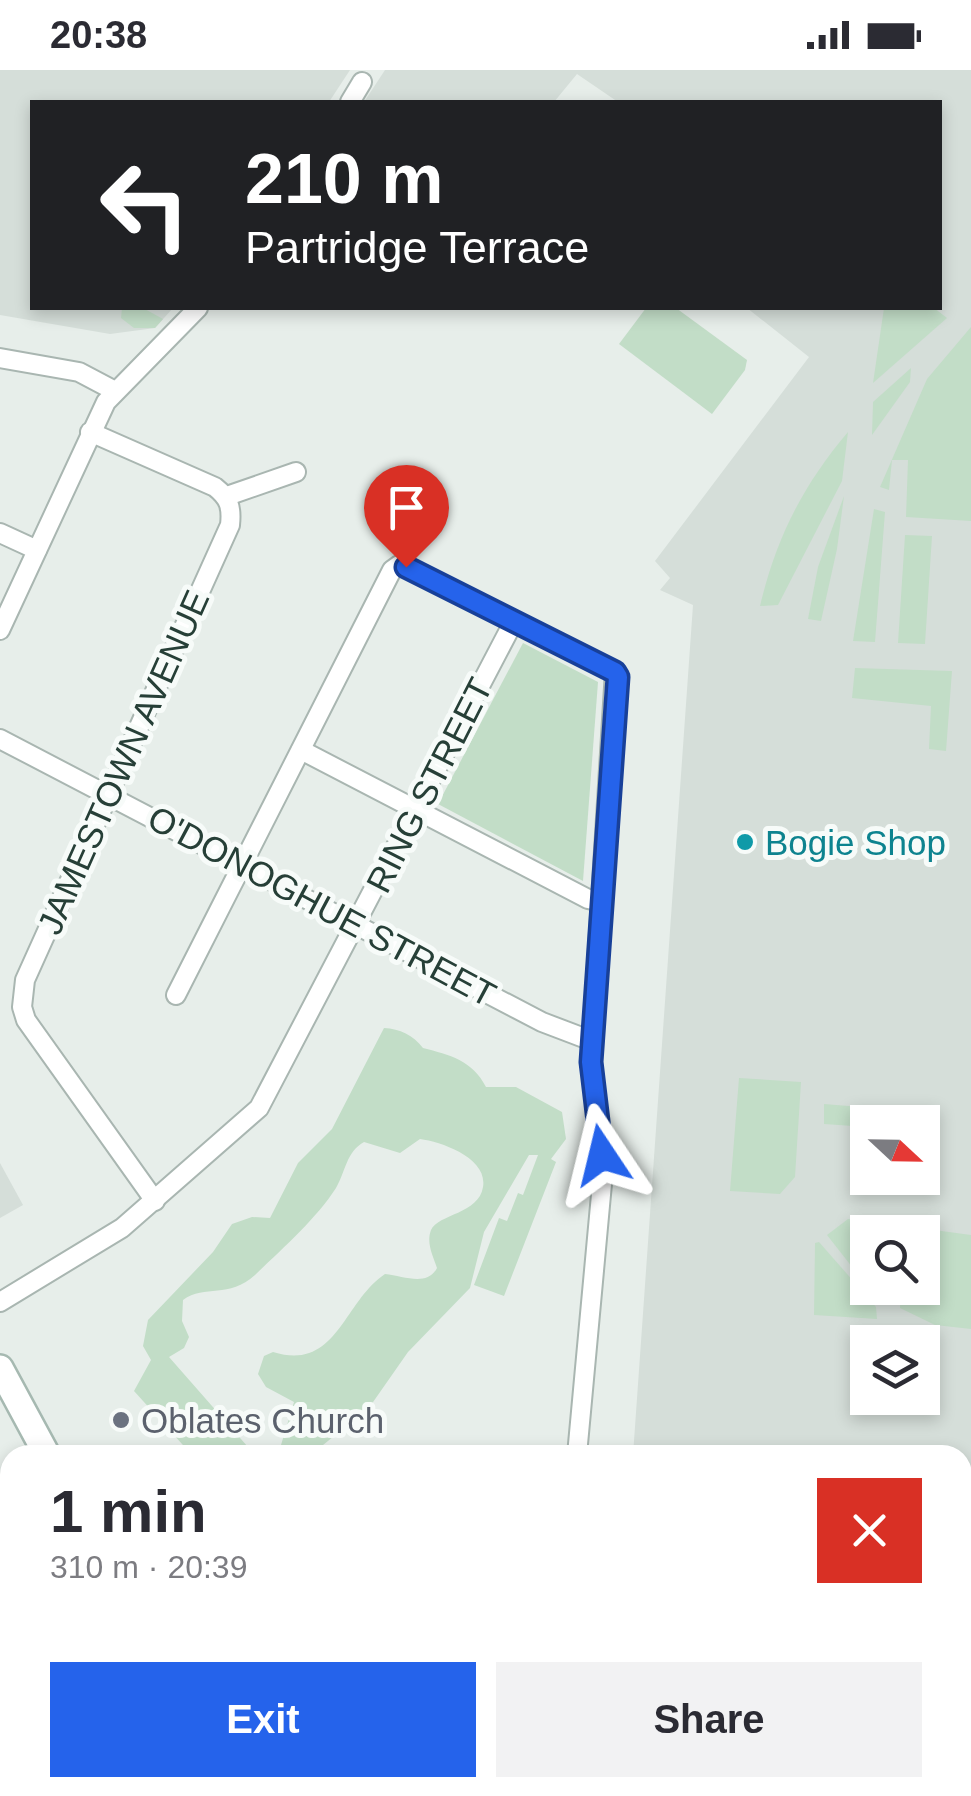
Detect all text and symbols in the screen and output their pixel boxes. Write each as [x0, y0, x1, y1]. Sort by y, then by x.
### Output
text: 20:38 [50, 14, 147, 56]
icon: left [80, 140, 210, 270]
text: 210 m [245, 140, 443, 218]
text: Partridge Terrace [245, 222, 589, 273]
pin [364, 465, 449, 568]
icon: arrive [379, 480, 434, 535]
street label: JAMESTOWN AVENUE [30, 584, 216, 940]
street label: RING STREET [358, 671, 500, 899]
street label: O'DONOGHUE STREET [142, 798, 502, 1014]
place label: Bogie Shop [765, 823, 946, 862]
marker: Bogie Shop [734, 831, 756, 853]
position arrow [550, 1103, 654, 1207]
north arrow [850, 1105, 940, 1195]
map controls [850, 1105, 940, 1415]
button: search [850, 1215, 940, 1305]
button: layers [850, 1325, 940, 1415]
place label: Oblates Church [141, 1401, 384, 1440]
marker: Oblates Church [110, 1409, 132, 1431]
text: 1 min [50, 1478, 207, 1545]
button: close [817, 1478, 922, 1583]
text: 310 m · 20:39 [50, 1549, 247, 1585]
button: Exit [50, 1662, 476, 1777]
button: Share [496, 1662, 922, 1777]

